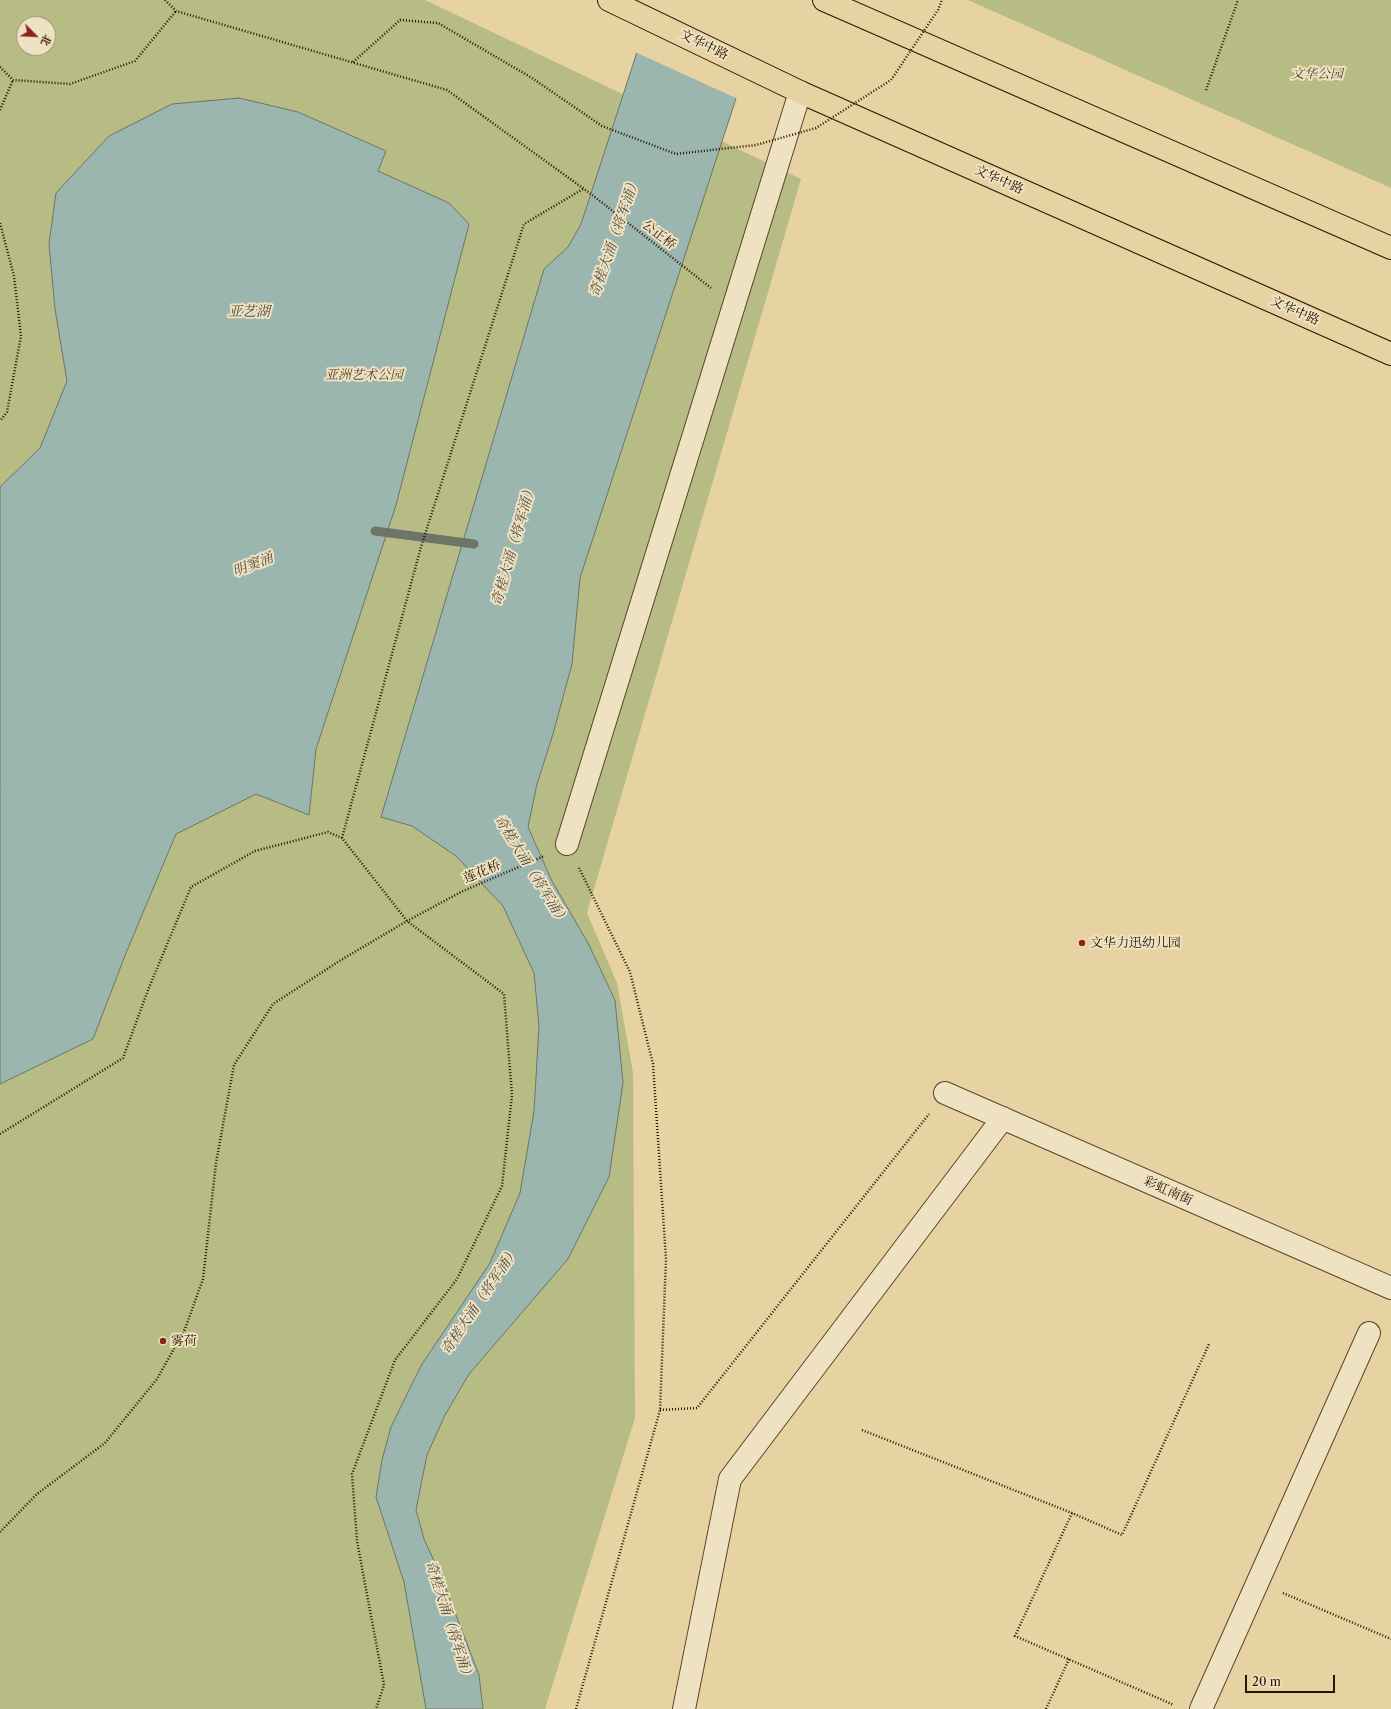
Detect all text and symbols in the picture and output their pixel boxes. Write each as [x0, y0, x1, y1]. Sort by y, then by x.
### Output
north arrow [16, 16, 56, 56]
street label: 文华中路 [677, 27, 731, 63]
text: 北 [37, 33, 55, 48]
park label: 文华公园 [1291, 66, 1343, 82]
street label: 文华中路 [972, 162, 1026, 198]
water label: 奇槎大涌（将军涌） [587, 175, 643, 299]
street label: 公正桥 [639, 217, 679, 253]
street label: 文华中路 [1268, 293, 1322, 329]
water label: 亚艺湖 [228, 304, 270, 320]
park label: 亚洲艺术公园 [325, 367, 403, 383]
water label: 奇槎大涌（将军涌） [489, 482, 539, 608]
water label: 明窦涌 [230, 549, 276, 581]
water label: 奇槎大涌（将军涌） [490, 812, 572, 928]
street label: 莲花桥 [461, 857, 503, 887]
place label: 文华力迅幼儿园 [1090, 935, 1181, 951]
marker: 文华力迅幼儿园 [1077, 938, 1087, 948]
street label: 彩虹南街 [1141, 1173, 1195, 1209]
water label: 奇槎大涌（将军涌） [438, 1244, 522, 1358]
place label: 雾荷 [171, 1333, 197, 1349]
marker: 雾荷 [158, 1336, 168, 1346]
water label: 奇槎大涌（将军涌） [422, 1558, 476, 1684]
scale bar [1247, 1667, 1337, 1693]
text: 20 m [1252, 1674, 1281, 1689]

